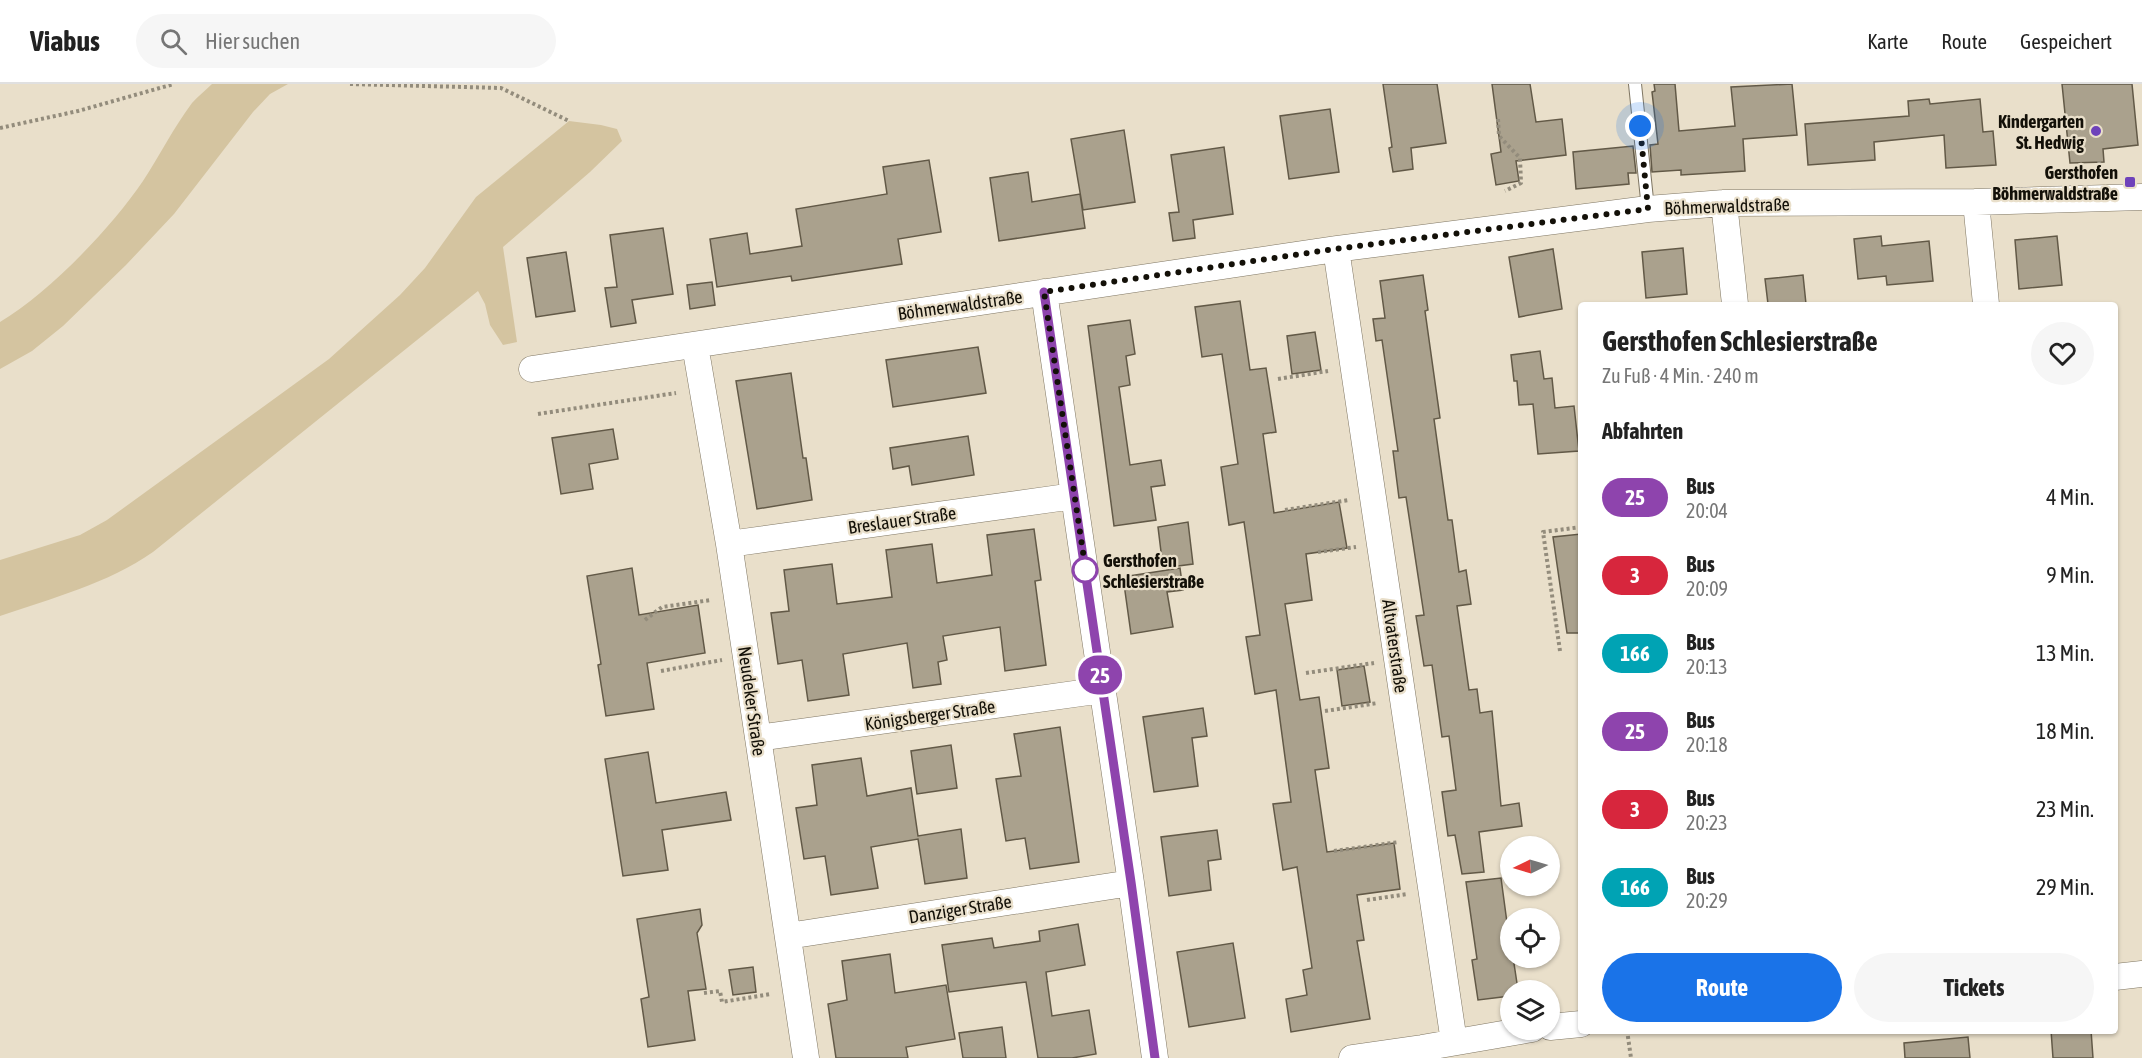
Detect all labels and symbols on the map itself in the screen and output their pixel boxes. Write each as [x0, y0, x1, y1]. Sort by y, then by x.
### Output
your location [1625, 111, 1655, 141]
place label: Kindergarten St. Hedwig [1998, 111, 2084, 153]
marker: Kindergarten St. Hedwig [2089, 124, 2103, 138]
place label: Gersthofen Böhmerwaldstraße [1992, 162, 2118, 204]
marker: Gersthofen Böhmerwaldstraße [2123, 175, 2137, 189]
street label: Böhmerwaldstraße [1664, 193, 1790, 219]
street label: Böhmerwaldstraße [896, 286, 1024, 324]
street label: Breslauer Straße [847, 502, 957, 538]
place label: Gersthofen Schlesierstraße [1103, 550, 1204, 592]
marker: Gersthofen Schlesierstraße [1072, 557, 1098, 583]
street label: Altvaterstraße [1378, 598, 1412, 694]
street label: Neudeker Straße [734, 645, 770, 757]
line badge: 25 [1073, 656, 1127, 694]
street label: Königsberger Straße [863, 695, 997, 735]
north arrow [1500, 836, 1560, 896]
street label: Danziger Straße [907, 891, 1013, 927]

